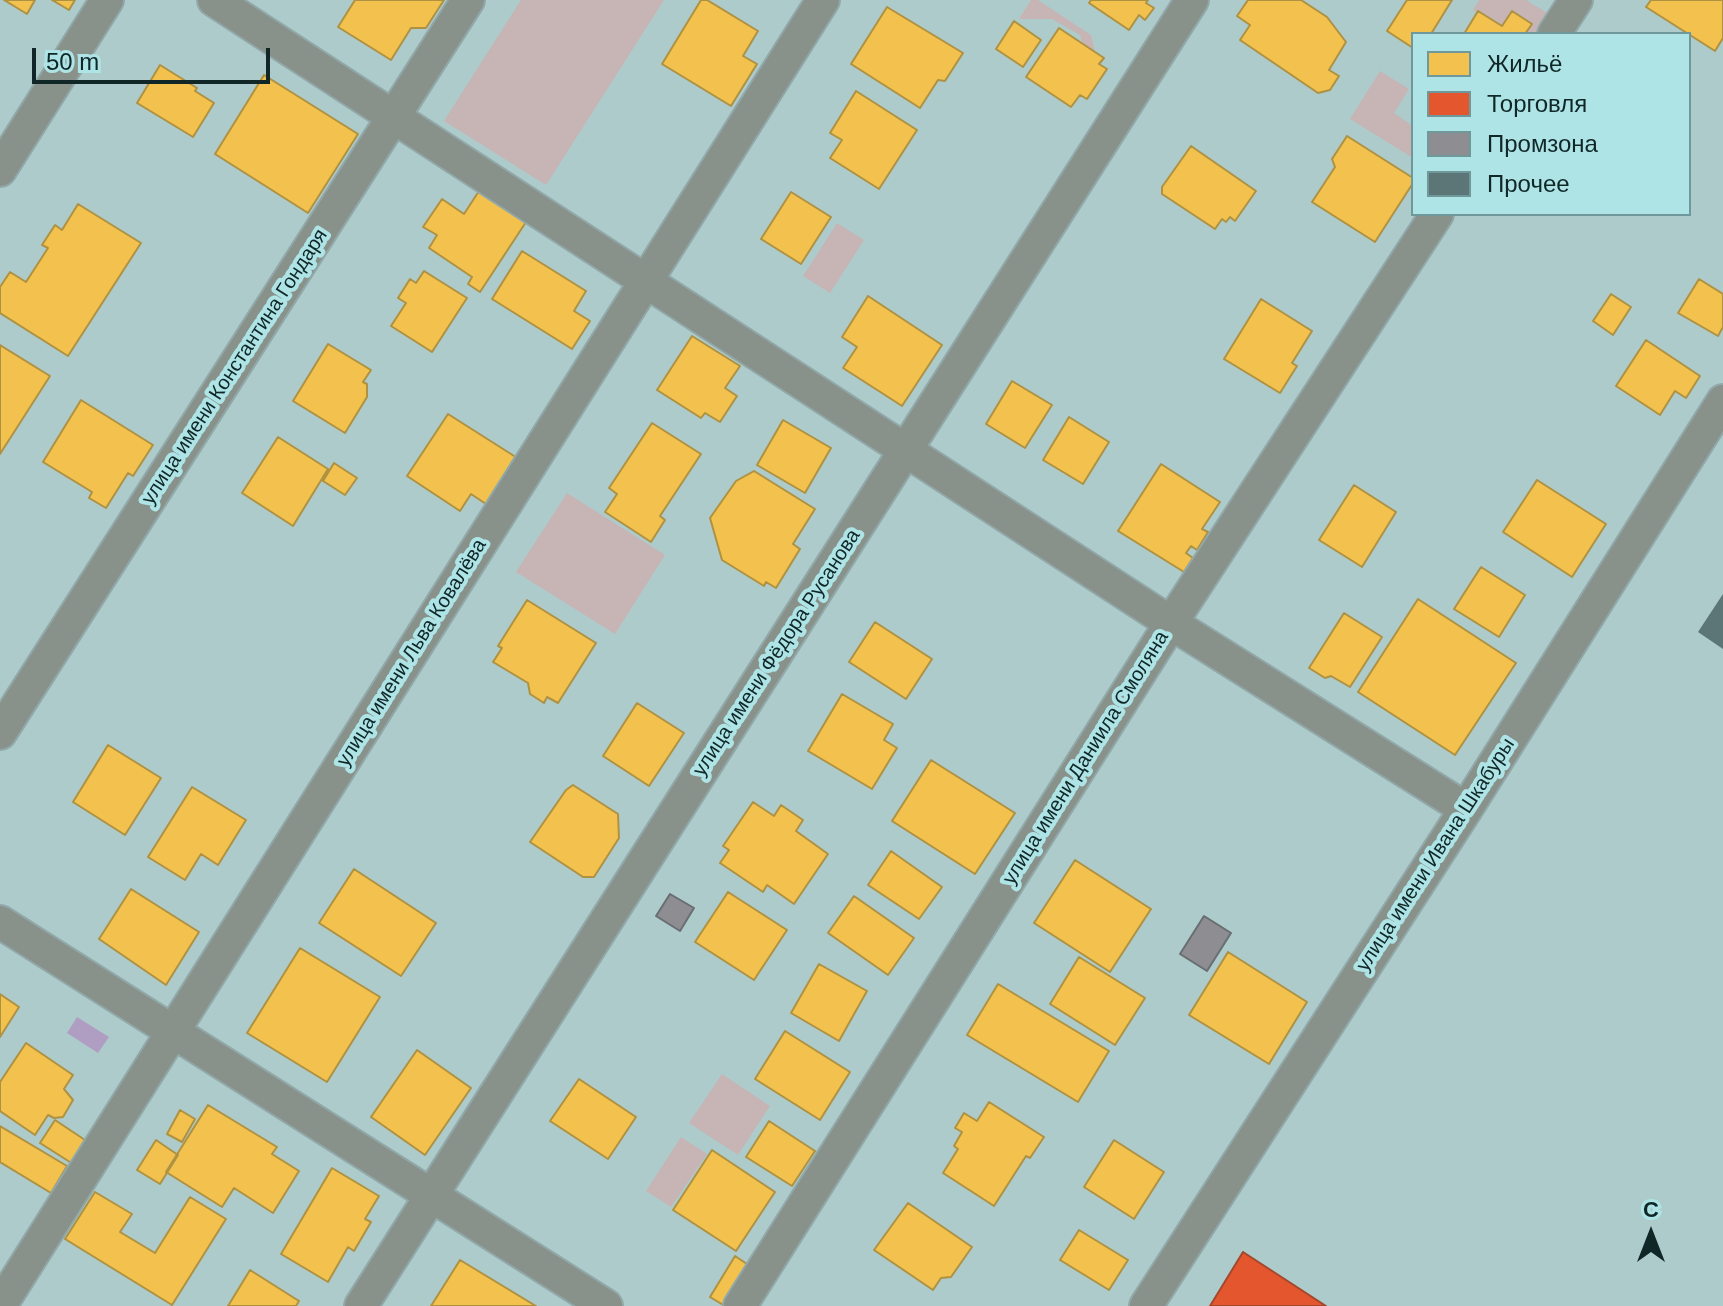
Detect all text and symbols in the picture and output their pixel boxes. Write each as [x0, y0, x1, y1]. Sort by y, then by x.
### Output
scale bar [36, 32, 274, 82]
legend [1411, 32, 1691, 216]
text: 50 m [46, 48, 99, 75]
text: Жильё [1487, 50, 1562, 77]
text: Торговля [1487, 90, 1587, 117]
text: Промзона [1487, 130, 1598, 157]
text: Прочее [1487, 170, 1570, 197]
street label: улица имени Константина Гондаря [137, 225, 333, 509]
street label: улица имени Фёдора Русанова [688, 525, 866, 781]
street label: улица имени Льва Ковалёва [332, 535, 492, 771]
street label: улица имени Даниила Смоляна [998, 627, 1174, 889]
street label: улица имени Ивана Шкабуры [1352, 734, 1520, 976]
north arrow [1611, 1194, 1691, 1274]
text: С [1643, 1197, 1659, 1222]

